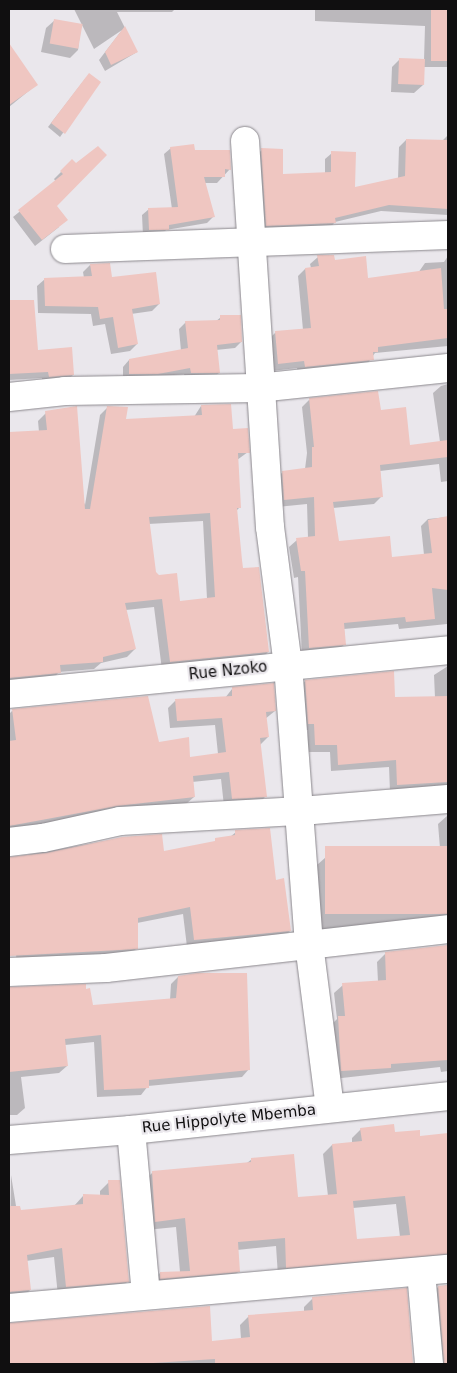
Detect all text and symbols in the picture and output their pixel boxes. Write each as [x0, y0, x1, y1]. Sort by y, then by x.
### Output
street label: Rue Nzoko [188, 658, 268, 684]
street label: Rue Hippolyte Mbemba [141, 1101, 317, 1137]

